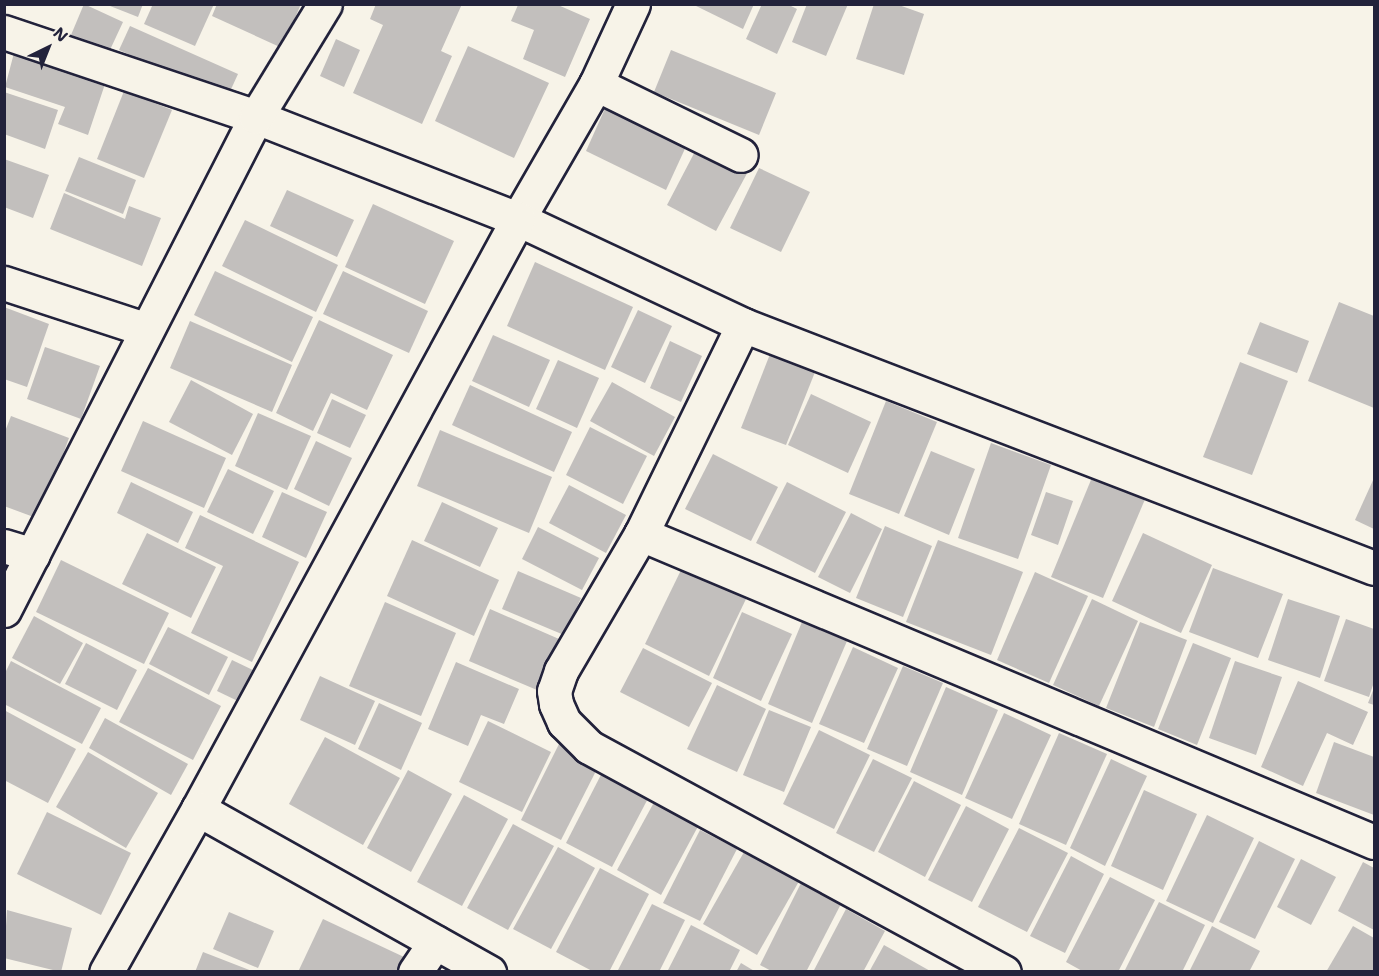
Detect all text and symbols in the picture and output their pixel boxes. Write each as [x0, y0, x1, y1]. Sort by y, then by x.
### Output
north arrow [18, 18, 78, 78]
text: N [49, 22, 72, 46]

